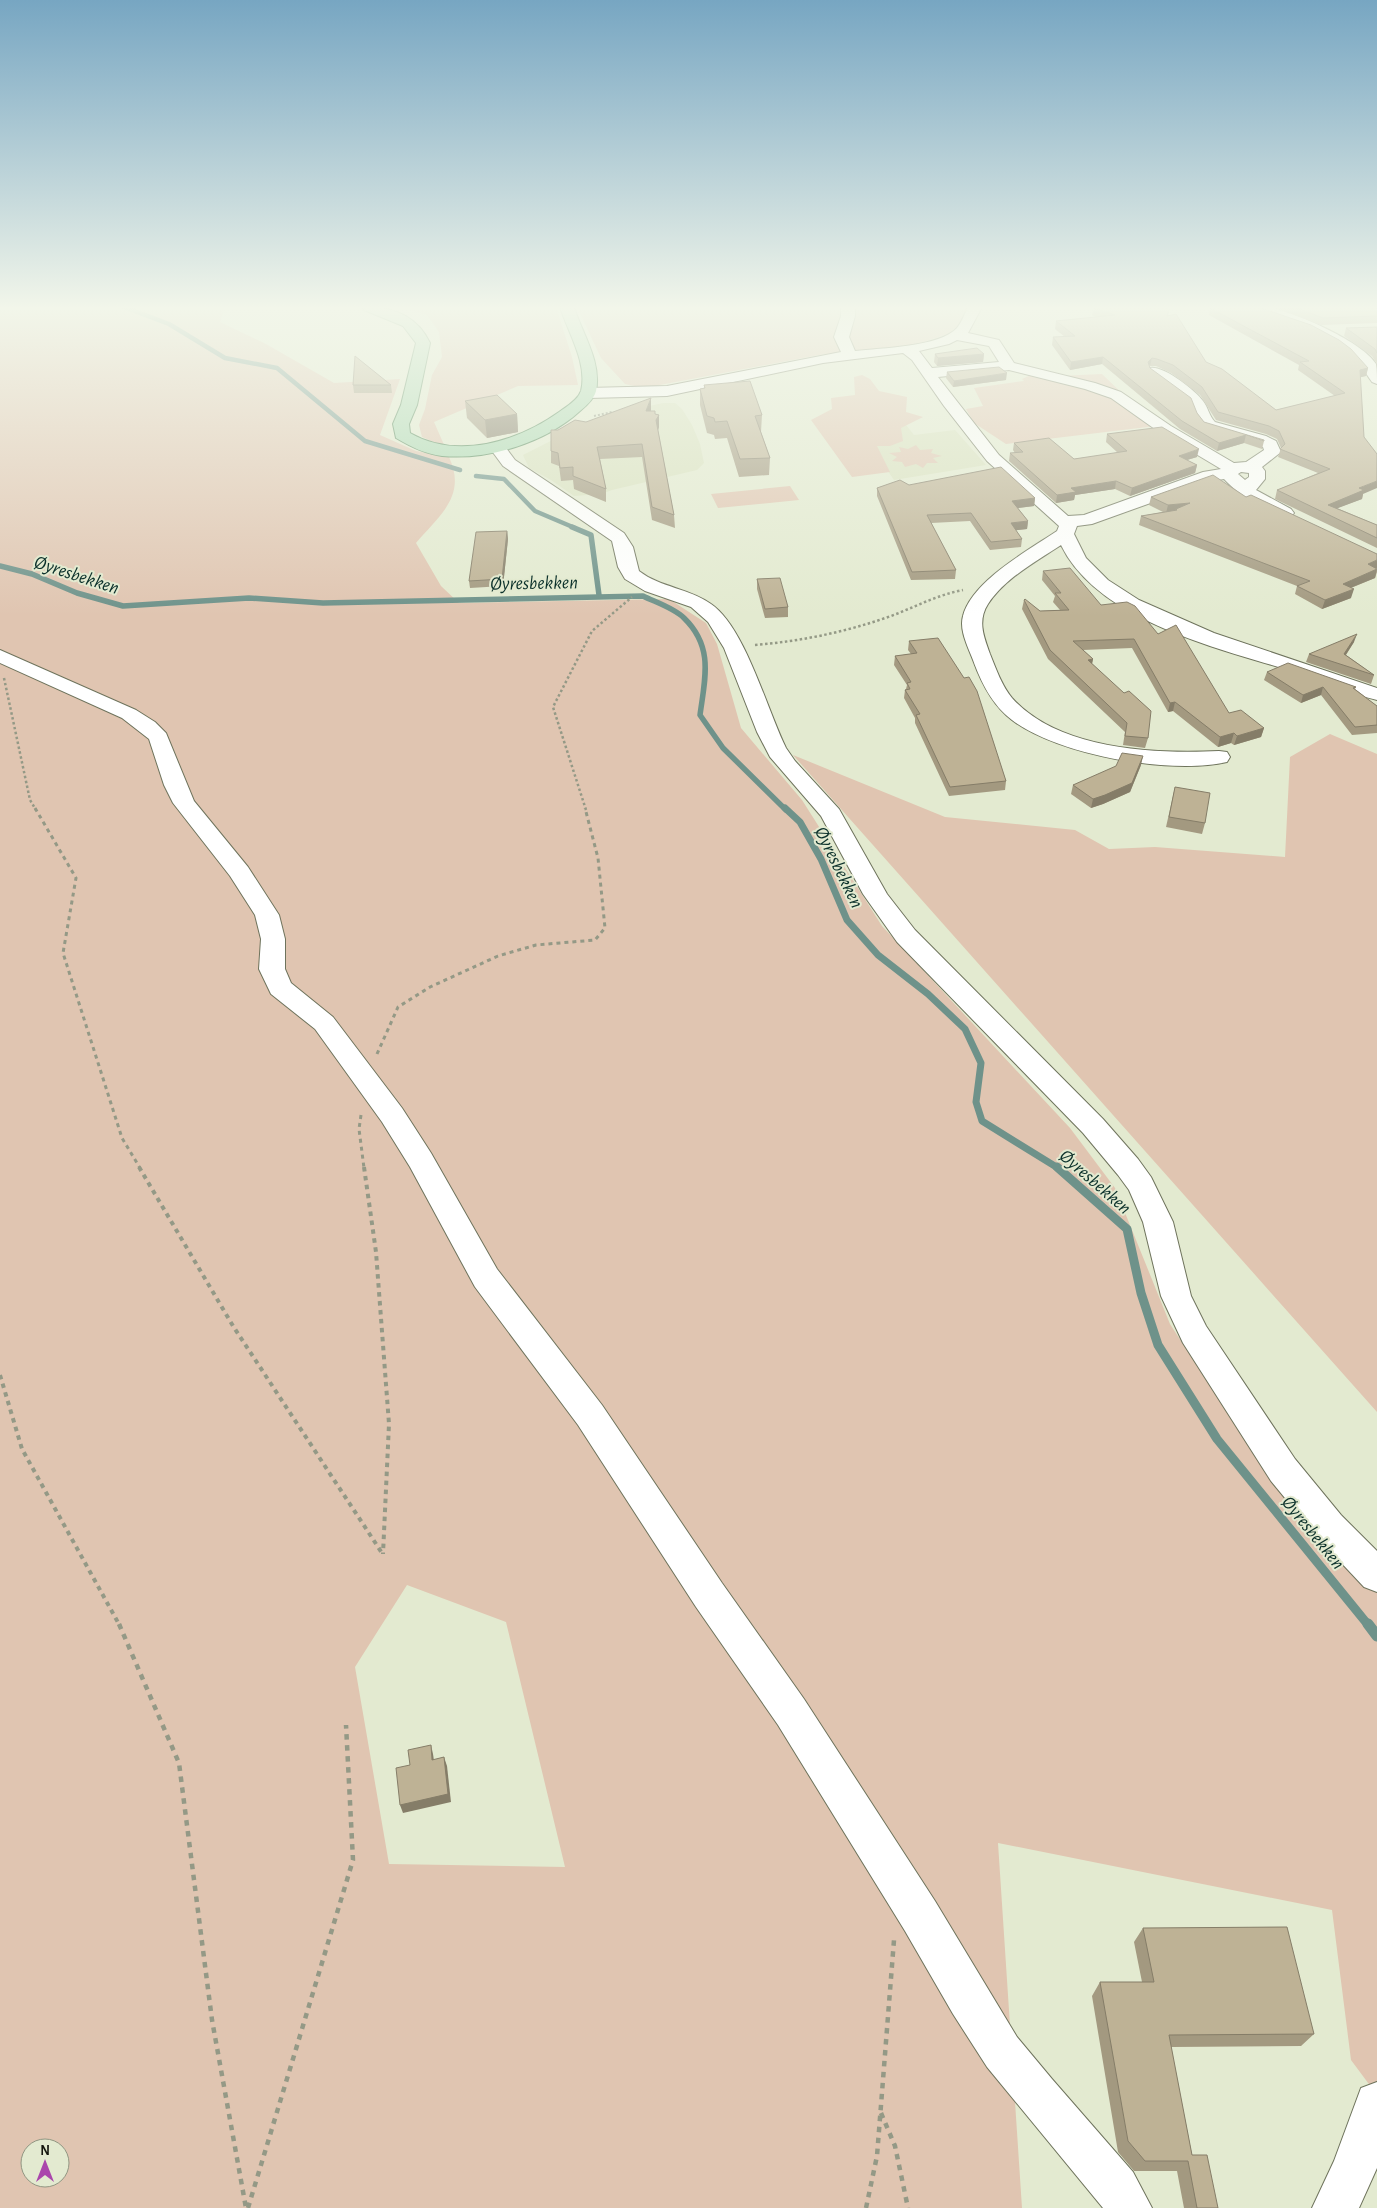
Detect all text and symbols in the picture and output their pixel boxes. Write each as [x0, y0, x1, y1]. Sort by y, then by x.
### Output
water label: Øyresbekken [32, 553, 121, 598]
water label: Øyresbekken [490, 573, 578, 594]
water label: Øyresbekken [811, 824, 866, 911]
water label: Øyresbekken [1056, 1146, 1134, 1218]
water label: Øyresbekken [1278, 1493, 1348, 1573]
north arrow [20, 2138, 70, 2188]
text: N [40, 2144, 50, 2158]

